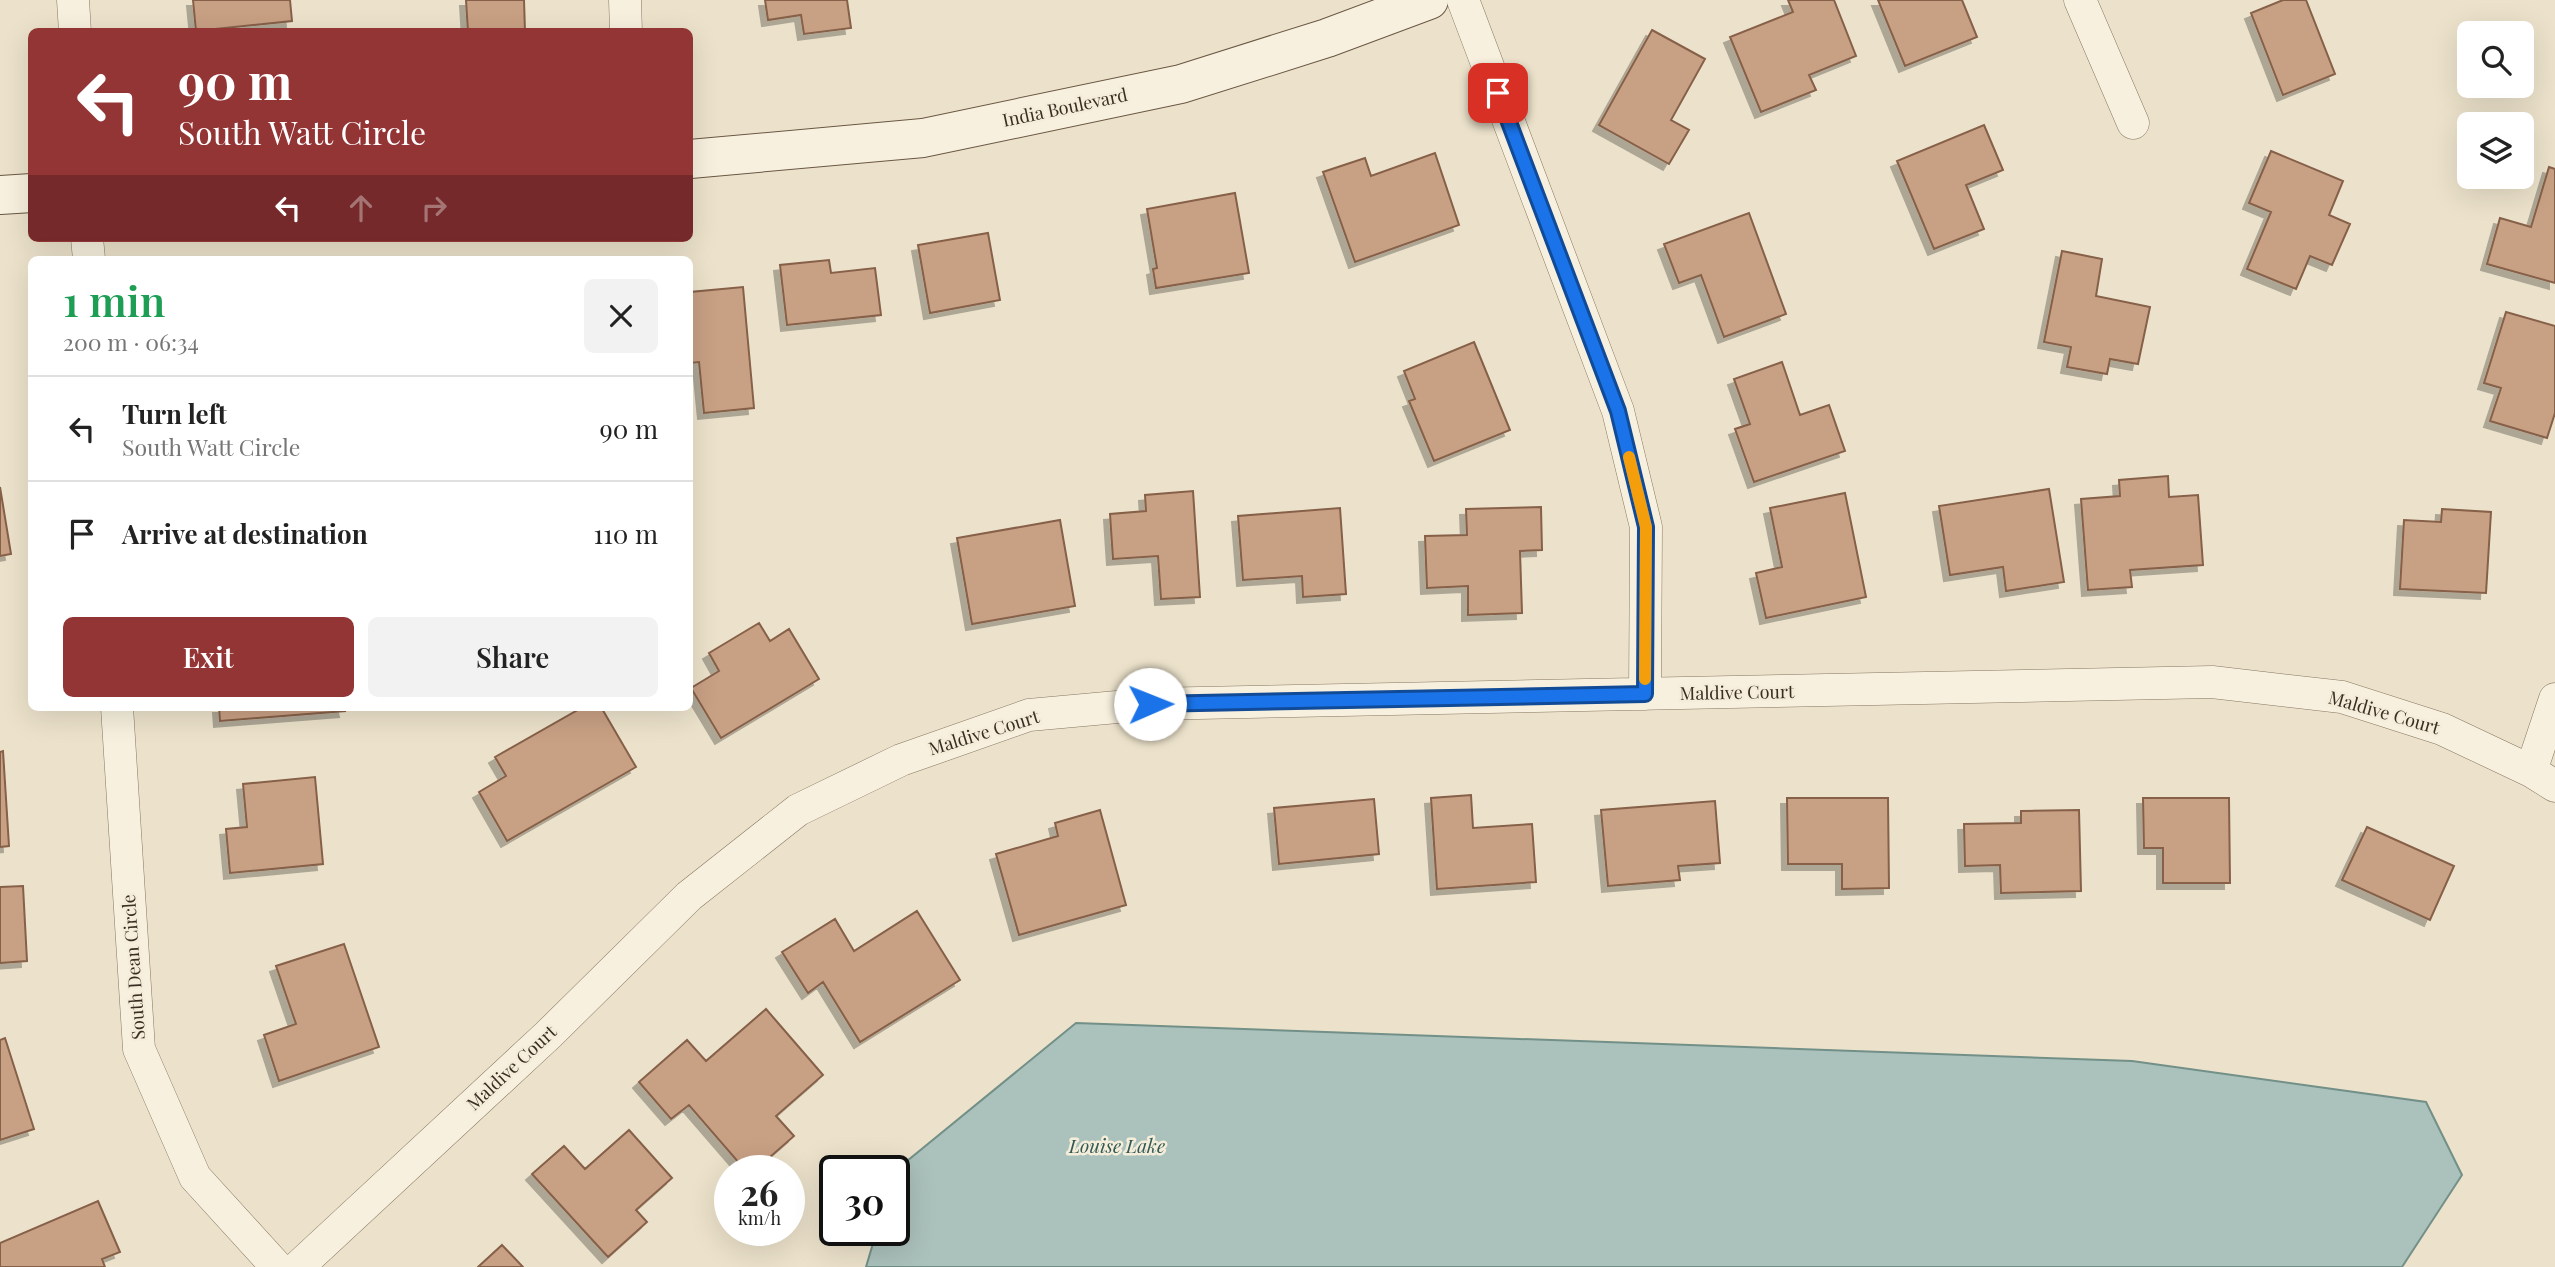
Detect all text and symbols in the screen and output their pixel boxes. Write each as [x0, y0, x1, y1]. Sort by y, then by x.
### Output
map controls [2457, 21, 2534, 189]
button: search [2457, 21, 2534, 98]
text: 90 m [178, 47, 292, 112]
icon: left [63, 56, 154, 147]
pin [1468, 63, 1528, 123]
icon: arrive [1479, 74, 1517, 112]
street label: India Boulevard [1000, 82, 1130, 132]
text: South Watt Circle [178, 110, 426, 153]
button: layers [2457, 112, 2534, 189]
icon: left [269, 189, 307, 227]
icon: ahead [342, 189, 380, 227]
icon: right [415, 189, 453, 227]
text: 1 min [63, 272, 165, 328]
button: close [584, 279, 658, 353]
text: 200 m · 06:34 [63, 326, 199, 357]
text: Turn left [122, 396, 227, 431]
icon: left [63, 410, 101, 448]
text: 90 m [600, 411, 658, 446]
text: South Watt Circle [122, 431, 300, 462]
icon: arrive [63, 515, 101, 553]
text: Arrive at destination [122, 516, 368, 551]
text: 110 m [594, 516, 658, 551]
button: Exit [63, 617, 354, 697]
button: Share [368, 617, 658, 697]
position arrow [1113, 667, 1187, 741]
street label: Maldive Court [1679, 679, 1795, 705]
street label: Maldive Court [2326, 685, 2443, 740]
street label: Maldive Court [925, 704, 1043, 760]
street label: South Dean Circle [116, 893, 150, 1041]
street label: Maldive Court [461, 1019, 562, 1115]
water label: Louise Lake [1068, 1132, 1165, 1158]
speed limit sign: 30 [819, 1155, 910, 1246]
text: 26 [741, 1168, 778, 1215]
text: km/h [738, 1206, 781, 1230]

